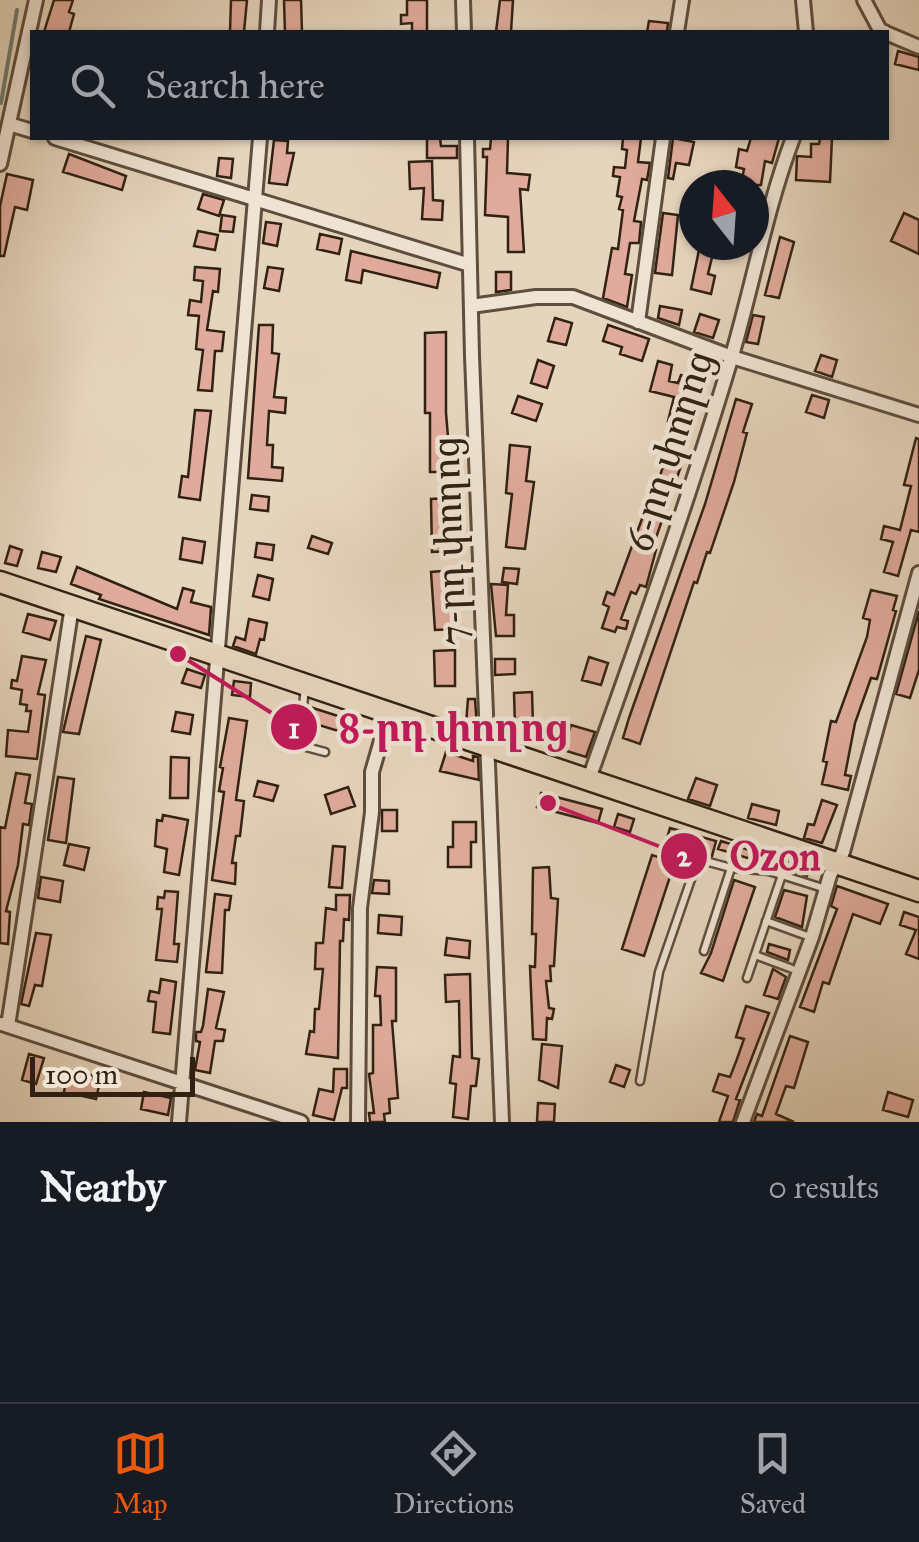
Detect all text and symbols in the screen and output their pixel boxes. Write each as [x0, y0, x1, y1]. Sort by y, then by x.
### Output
search box [30, 30, 889, 140]
icon: search [65, 58, 120, 113]
text: Search here [145, 62, 325, 108]
north arrow [679, 170, 769, 260]
street label: 6-րդ փողոց [615, 345, 723, 557]
street label: 7-րդ փողոց [422, 436, 476, 646]
callout: 8-րդ փողոց [269, 692, 590, 762]
text: 8-րդ փողոց [339, 703, 569, 752]
text: 1 [288, 710, 300, 746]
callout: Ozon [659, 821, 841, 891]
text: Ozon [729, 832, 821, 881]
text: 2 [677, 838, 693, 874]
scale bar [30, 1052, 195, 1096]
text: 100 m [45, 1057, 118, 1092]
text: Nearby [40, 1161, 165, 1213]
text: 0 results [768, 1168, 879, 1207]
tab: Map [113, 1426, 168, 1521]
tab: Directions [393, 1426, 514, 1521]
tab: Saved [740, 1426, 806, 1521]

